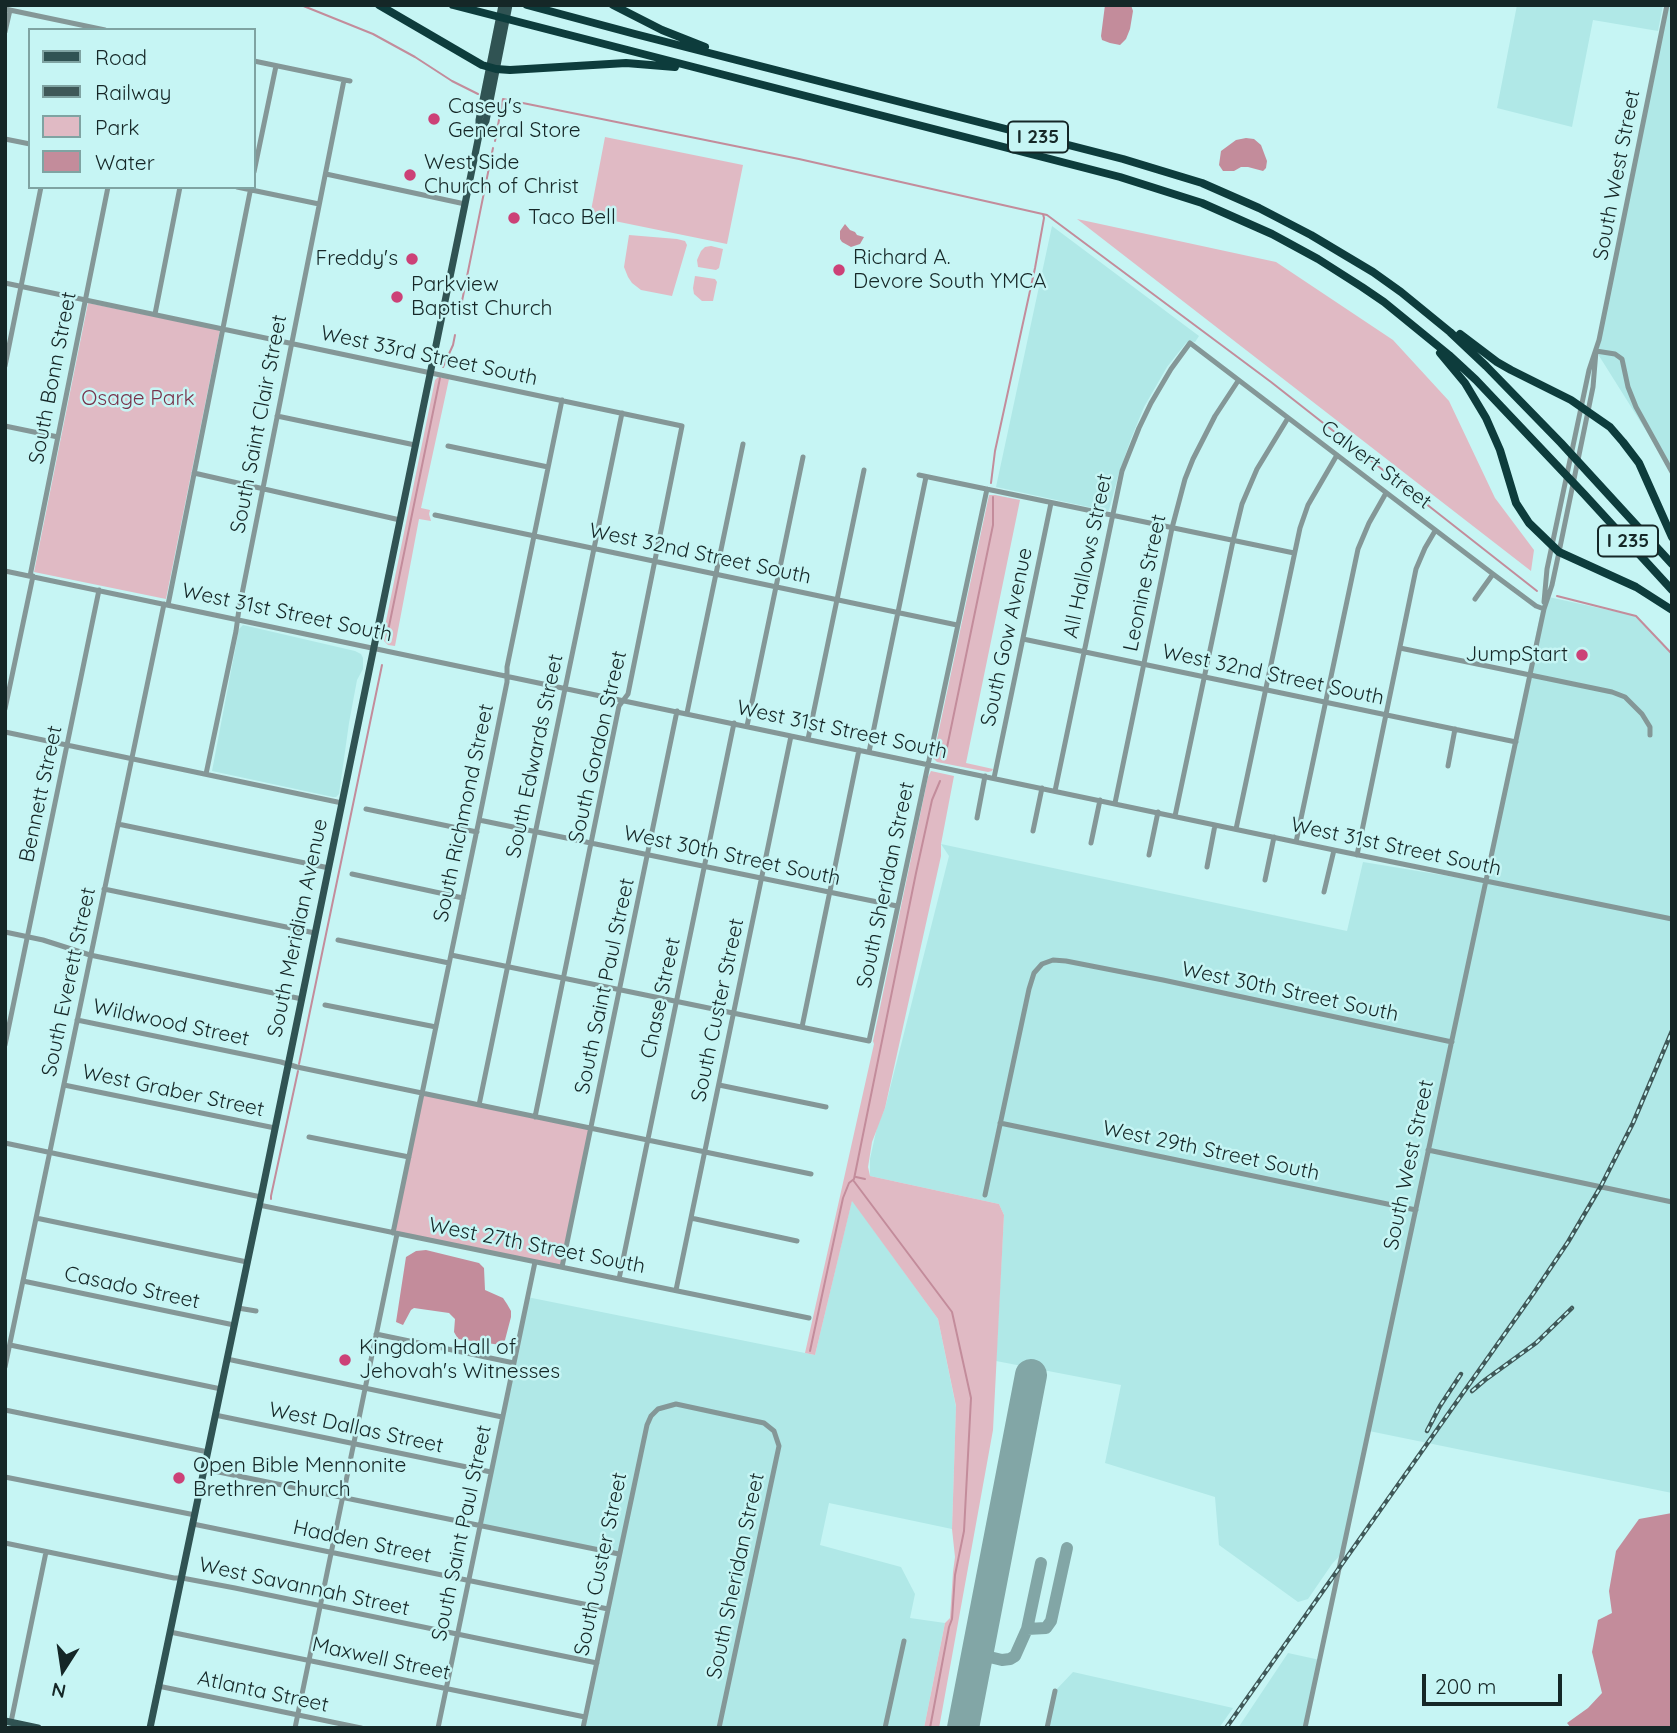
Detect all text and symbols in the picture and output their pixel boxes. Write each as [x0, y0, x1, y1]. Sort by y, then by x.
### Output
legend [28, 28, 256, 189]
text: Road [95, 44, 147, 70]
text: Railway [95, 79, 171, 105]
street label: South West Street [1588, 88, 1646, 262]
place label: Casey's General Store [448, 94, 581, 144]
marker: Casey's General Store [426, 111, 442, 127]
text: Park [95, 114, 139, 140]
road number: I 235 [1008, 122, 1068, 153]
text: Water [95, 149, 155, 175]
place label: West Side Church of Christ [424, 150, 579, 200]
marker: West Side Church of Christ [402, 167, 418, 183]
place label: Taco Bell [528, 205, 616, 231]
marker: Taco Bell [506, 210, 522, 226]
place label: Richard A. Devore South YMCA [853, 245, 1047, 295]
place label: Freddy's [316, 246, 398, 272]
marker: Freddy's [404, 251, 420, 267]
marker: Richard A. Devore South YMCA [831, 262, 847, 278]
place label: Parkview Baptist Church [411, 272, 552, 322]
marker: Parkview Baptist Church [389, 289, 405, 305]
street label: South Bonn Street [24, 290, 82, 466]
street label: South Saint Clair Street [225, 313, 293, 535]
street label: West 33rd Street South [318, 321, 540, 391]
park label: Osage Park [81, 386, 195, 412]
street label: Calvert Street [1316, 415, 1436, 515]
street label: All Hallows Street [1058, 471, 1118, 641]
street label: Leonine Street [1118, 512, 1172, 654]
street label: West 32nd Street South [587, 518, 813, 590]
road number: I 235 [1598, 526, 1658, 556]
street label: South Gow Avenue [976, 545, 1038, 729]
street label: West 31st Street South [179, 578, 395, 648]
street label: West 32nd Street South [1160, 639, 1386, 711]
place label: JumpStart [1465, 642, 1568, 668]
marker: JumpStart [1574, 647, 1590, 663]
street label: South Gordon Street [564, 648, 632, 846]
street label: South Edwards Street [501, 652, 569, 860]
street label: West 31st Street South [734, 695, 950, 765]
street label: South Richmond Street [429, 702, 499, 924]
street label: Bennett Street [14, 723, 68, 865]
street label: South Sheridan Street [852, 780, 920, 990]
street label: West 31st Street South [1288, 812, 1504, 882]
street label: South Meridian Avenue [263, 816, 333, 1040]
street label: West 30th Street South [621, 821, 843, 891]
street label: South Saint Paul Street [570, 876, 640, 1096]
street label: South Everett Street [37, 885, 101, 1079]
street label: South Custer Street [686, 916, 750, 1104]
street label: Chase Street [636, 935, 686, 1061]
street label: West 30th Street South [1179, 957, 1401, 1027]
street label: Wildwood Street [91, 994, 251, 1052]
street label: West Graber Street [80, 1059, 266, 1123]
street label: South West Street [1379, 1078, 1439, 1252]
street label: West 29th Street South [1100, 1116, 1322, 1186]
street label: West 27th Street South [427, 1213, 647, 1279]
street label: Casado Street [62, 1261, 202, 1315]
place label: Kingdom Hall of Jehovah's Witnesses [359, 1335, 560, 1385]
marker: Kingdom Hall of Jehovah's Witnesses [337, 1352, 353, 1368]
street label: West Dallas Street [266, 1397, 446, 1459]
street label: South Saint Paul Street [427, 1423, 497, 1643]
place label: Open Bible Mennonite Brethren Church [193, 1453, 406, 1503]
marker: Open Bible Mennonite Brethren Church [171, 1470, 187, 1486]
street label: South Custer Street [569, 1470, 633, 1658]
street label: South Sheridan Street [702, 1471, 770, 1681]
street label: Hadden Street [291, 1515, 433, 1569]
street label: West Savannah Street [196, 1552, 412, 1622]
street label: Maxwell Street [310, 1632, 452, 1686]
north arrow [28, 1635, 98, 1705]
scale bar [1425, 1660, 1565, 1704]
street label: Atlanta Street [195, 1666, 331, 1718]
text: 200 m [1435, 1673, 1497, 1699]
text: N [49, 1677, 68, 1704]

